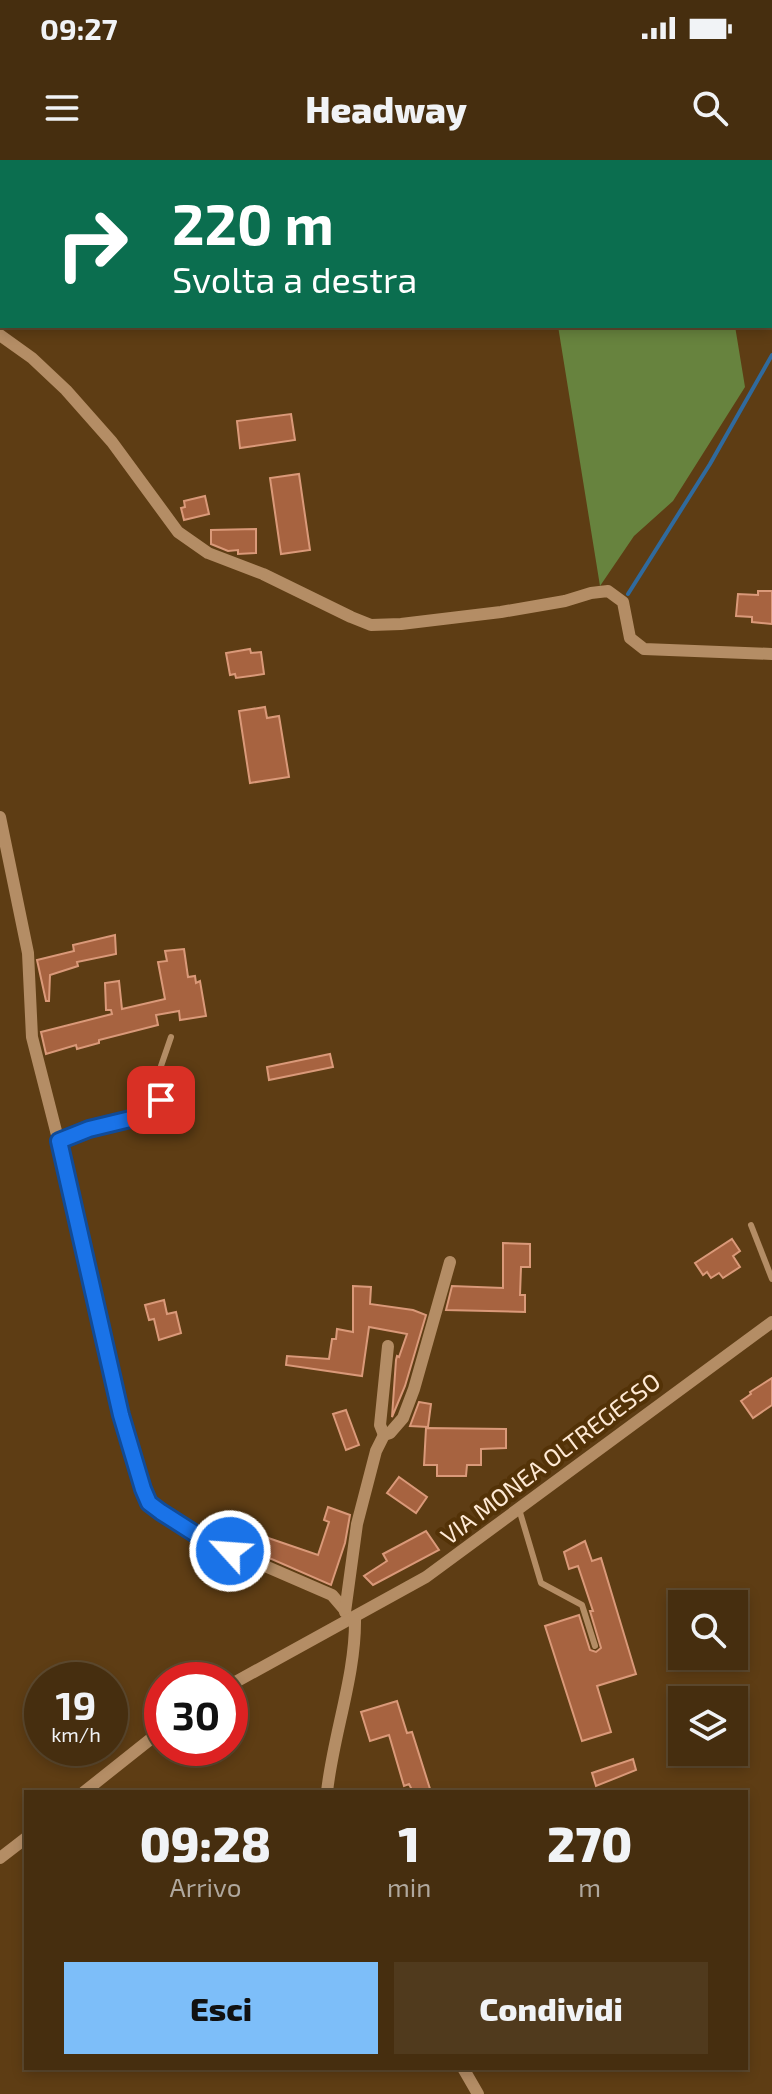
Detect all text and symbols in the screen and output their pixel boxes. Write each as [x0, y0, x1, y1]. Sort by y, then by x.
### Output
text: 09:27 [40, 10, 118, 46]
icon: menu [40, 86, 84, 130]
icon: search [688, 86, 732, 130]
text: Headway [305, 87, 467, 130]
text: 220 m [172, 189, 334, 256]
icon: right [40, 192, 144, 296]
text: Svolta a destra [172, 257, 417, 300]
pin [127, 1066, 195, 1134]
icon: arrive [139, 1078, 183, 1122]
street label: VIA MONEA OLTREGESSO [435, 1366, 665, 1550]
position arrow [188, 1509, 272, 1593]
map controls [668, 1590, 748, 1766]
button: search [668, 1590, 748, 1670]
speed limit sign: 30 [144, 1662, 248, 1766]
text: 19 [56, 1680, 96, 1728]
button: layers [668, 1686, 748, 1766]
text: km/h [51, 1722, 101, 1746]
text: 09:28 [140, 1814, 271, 1872]
text: 1 [398, 1814, 420, 1872]
text: 270 [547, 1814, 632, 1872]
text: Arrivo [170, 1871, 241, 1902]
text: min [387, 1871, 431, 1902]
text: m [578, 1871, 601, 1902]
button: Esci [64, 1962, 378, 2054]
button: Condividi [394, 1962, 708, 2054]

